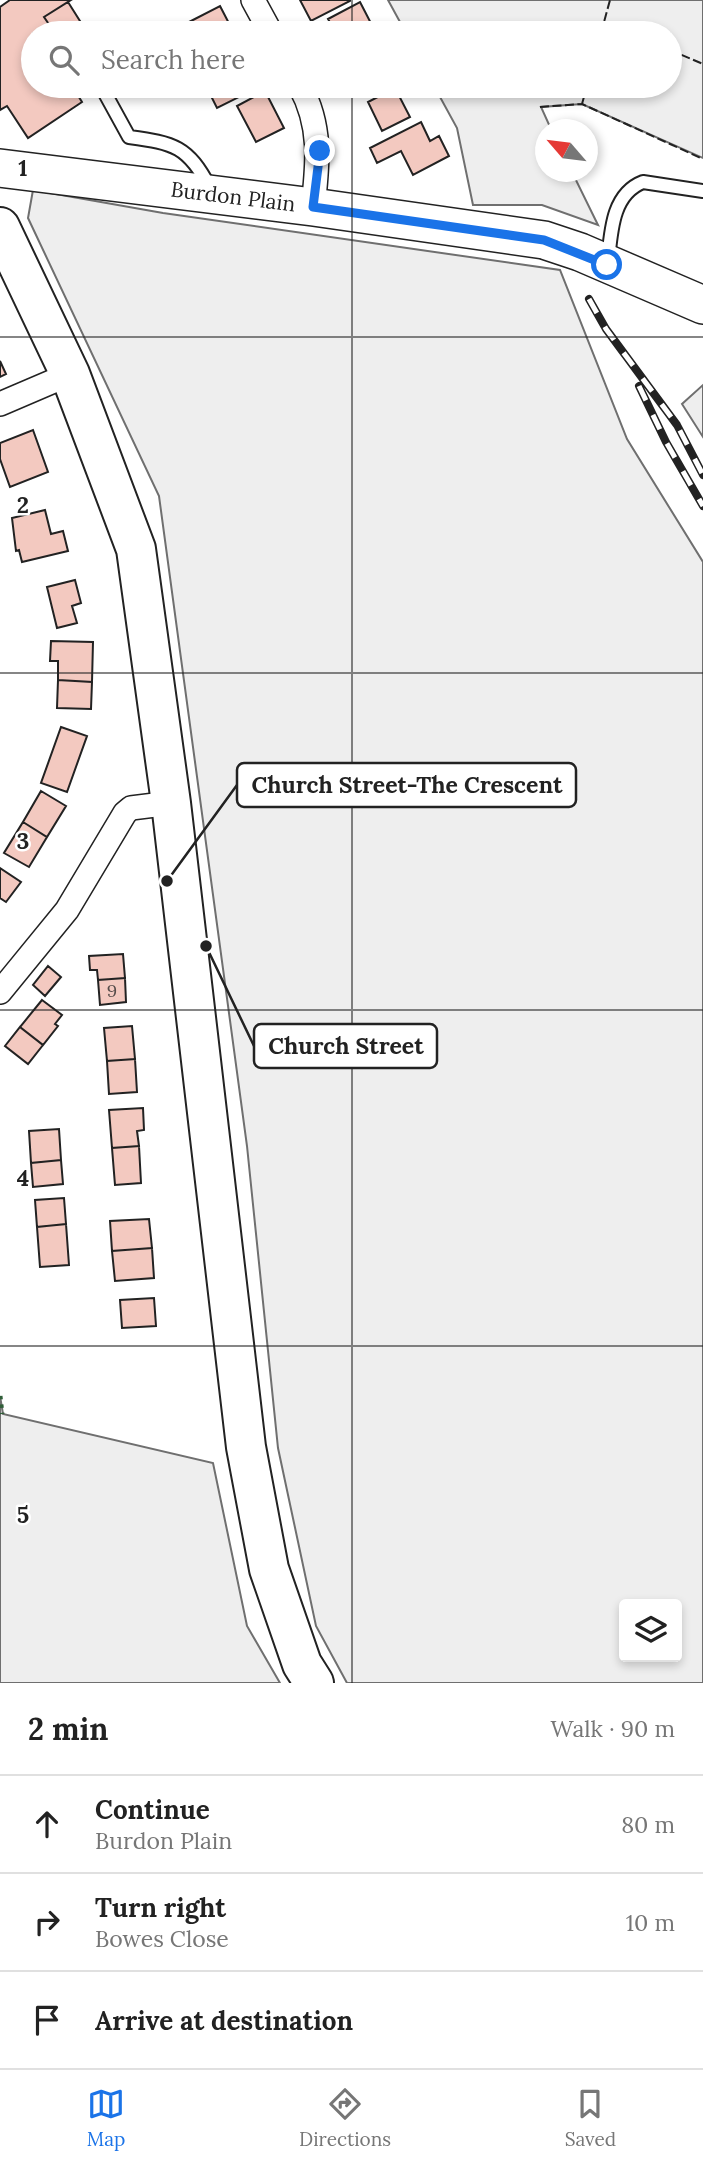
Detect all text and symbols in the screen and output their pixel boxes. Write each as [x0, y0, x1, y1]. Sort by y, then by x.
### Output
search box [21, 21, 682, 98]
icon: search [45, 41, 83, 79]
text: Search here [101, 43, 245, 76]
north arrow [535, 119, 598, 182]
route end [304, 135, 335, 166]
text: 1 [18, 153, 28, 182]
street label: Burdon Plain [169, 175, 297, 218]
route start [591, 249, 622, 280]
text: 2 [17, 490, 29, 519]
callout: Church Street-The Crescent [237, 763, 576, 807]
text: Church Street-The Crescent [252, 770, 563, 799]
text: 3 [17, 826, 29, 855]
house number: 9 [107, 979, 117, 1002]
callout: Church Street [254, 1024, 437, 1068]
text: Church Street [268, 1031, 424, 1060]
text: 4 [17, 1163, 29, 1192]
text: 5 [17, 1500, 29, 1529]
map controls [619, 1599, 682, 1662]
button: layers [619, 1599, 682, 1662]
text: 2 min [28, 1710, 108, 1748]
text: Walk · 90 m [551, 1714, 675, 1743]
text: Continue [95, 1793, 210, 1826]
icon: ahead [28, 1805, 66, 1843]
text: 80 m [621, 1810, 675, 1839]
text: Burdon Plain [95, 1826, 232, 1855]
text: Turn right [95, 1891, 226, 1924]
icon: right [28, 1903, 66, 1941]
text: 10 m [626, 1908, 675, 1937]
text: Bowes Close [95, 1924, 229, 1953]
icon: arrive [28, 2001, 66, 2039]
text: Arrive at destination [95, 2004, 353, 2037]
tab: Map [87, 2085, 125, 2151]
tab: Directions [299, 2085, 391, 2151]
tab: Saved [565, 2085, 616, 2151]

